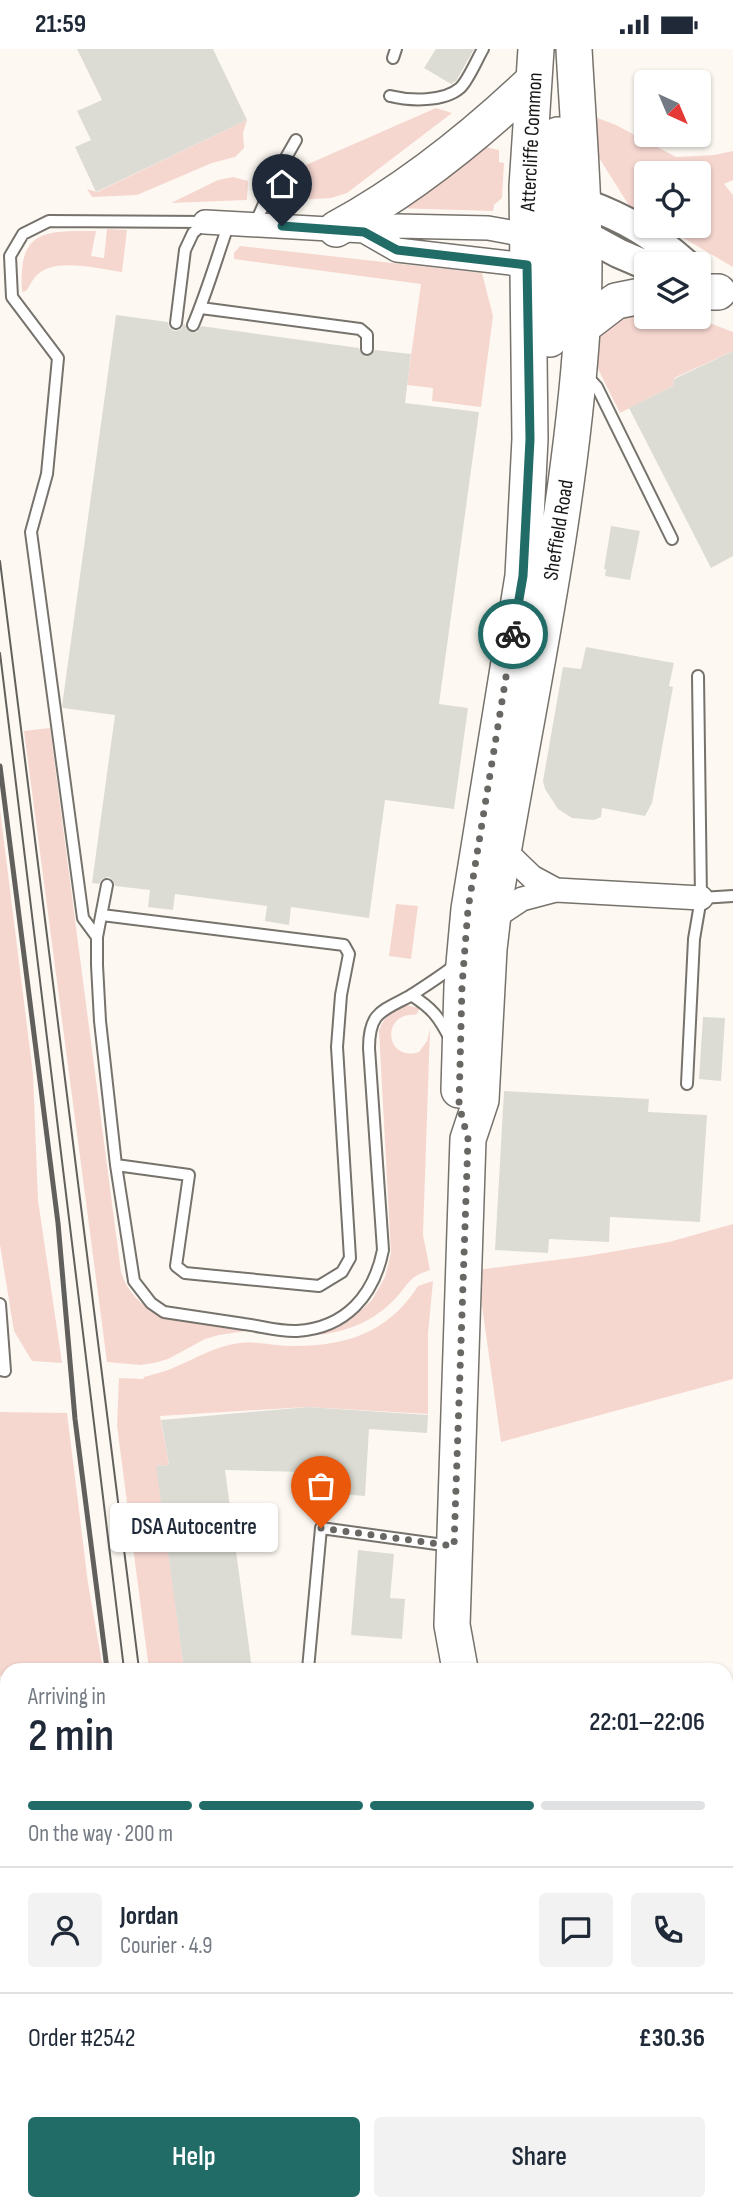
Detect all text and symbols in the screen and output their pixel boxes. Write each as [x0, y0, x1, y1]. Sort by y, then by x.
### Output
text: 21:59 [35, 9, 86, 40]
north arrow [634, 70, 710, 147]
map controls [634, 70, 711, 329]
street label: Attercliffe Common [515, 72, 548, 213]
pin [252, 154, 312, 226]
button: locate [634, 161, 711, 238]
icon: home [263, 165, 301, 203]
button: layers [634, 252, 711, 329]
street label: Sheffield Road [538, 478, 579, 582]
courier [478, 599, 548, 669]
icon: bike [494, 615, 532, 653]
pin [291, 1456, 351, 1528]
icon: bag [302, 1467, 340, 1505]
callout: DSA Autocentre [111, 1503, 279, 1553]
text: DSA Autocentre [131, 1513, 257, 1541]
text: Arriving in [28, 1683, 106, 1711]
text: 22:01–22:06 [589, 1707, 705, 1738]
text: 2 min [28, 1709, 114, 1764]
text: On the way · 200 m [28, 1820, 173, 1848]
button: person [28, 1893, 102, 1967]
button: chat [539, 1893, 613, 1967]
button: phone [631, 1893, 705, 1967]
text: Jordan [120, 1901, 178, 1932]
text: Courier · 4.9 [120, 1932, 212, 1960]
text: Order #2542 [28, 2023, 136, 2054]
text: £30.36 [638, 2023, 705, 2054]
button: Help [28, 2117, 360, 2197]
button: Share [374, 2117, 705, 2197]

